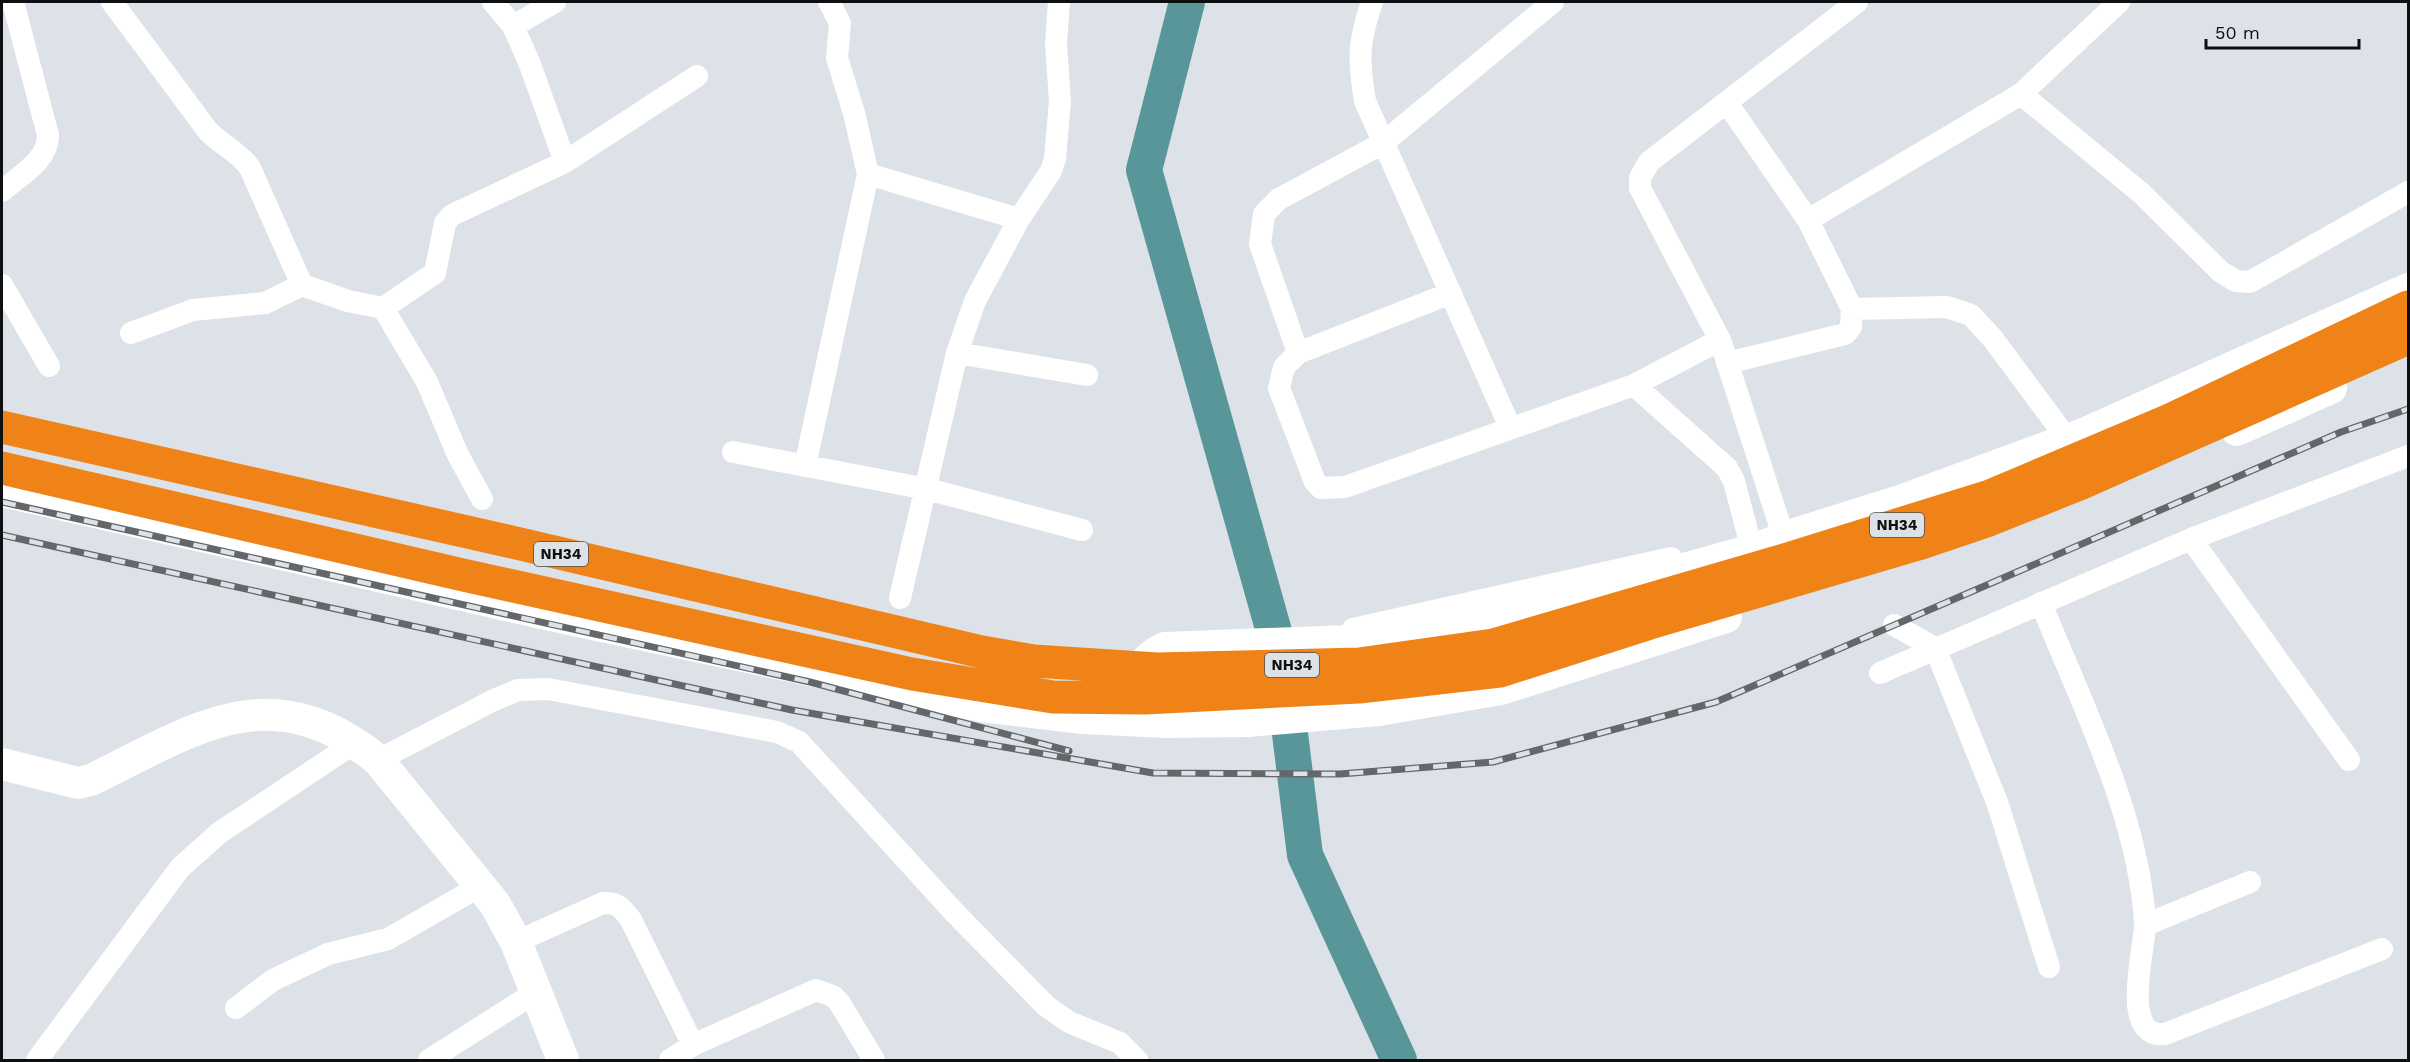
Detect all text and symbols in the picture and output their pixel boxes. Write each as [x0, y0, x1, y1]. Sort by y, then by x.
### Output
scale bar [2206, 12, 2359, 50]
text: 50 m [2215, 22, 2260, 43]
road number: NH34 [1870, 513, 1924, 537]
road number: NH34 [534, 542, 588, 566]
road number: NH34 [1265, 653, 1319, 677]

